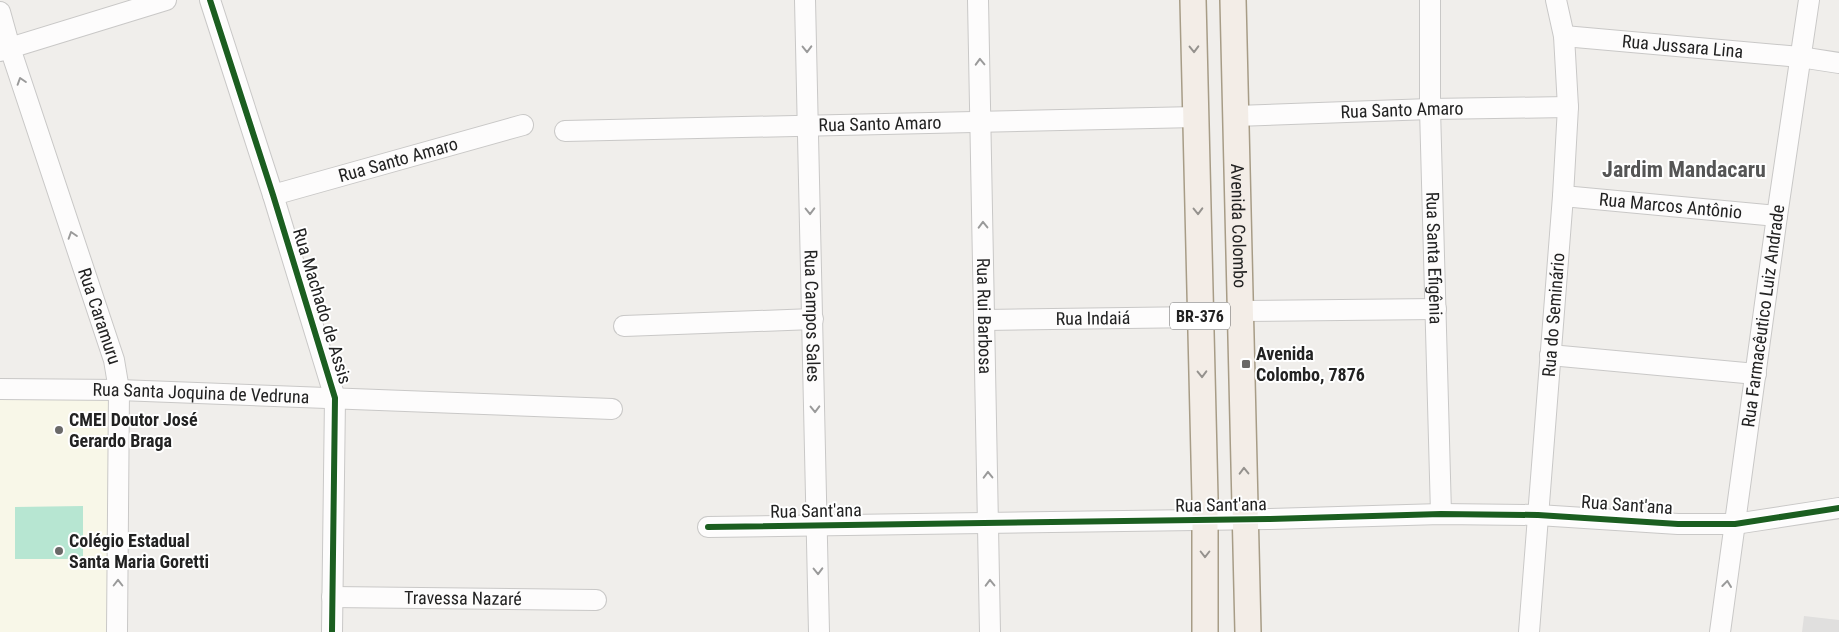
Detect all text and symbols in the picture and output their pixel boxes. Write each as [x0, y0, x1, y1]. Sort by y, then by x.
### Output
street label: Rua Jussara Lina [1621, 30, 1744, 62]
one-way arrow [801, 45, 812, 53]
one-way arrow [1189, 45, 1200, 53]
one-way arrow [974, 58, 985, 66]
one-way arrow [17, 78, 27, 86]
street label: Rua Santo Amaro [1340, 98, 1464, 122]
street label: Rua Santo Amaro [818, 112, 942, 135]
street label: Rua Santo Amaro [336, 133, 460, 186]
district label: Jardim Mandacaru [1602, 157, 1766, 182]
street label: Avenida Colombo [1227, 163, 1251, 288]
street label: Rua Marcos Antônio [1598, 188, 1743, 223]
street label: Rua Santa Efigênia [1422, 191, 1447, 324]
street label: Rua Farmacêutico Luiz Andrade [1737, 203, 1789, 428]
one-way arrow [805, 208, 815, 215]
one-way arrow [1193, 208, 1203, 215]
one-way arrow [978, 220, 988, 228]
street label: Rua Machado de Assis [289, 226, 356, 386]
one-way arrow [68, 232, 78, 240]
street label: Rua Campos Sales [801, 249, 824, 382]
street label: Rua do Seminário [1538, 252, 1569, 378]
street label: Rua Rui Barbosa [973, 258, 996, 374]
street label: Rua Caramuru [74, 265, 126, 367]
road number: BR-376 [1170, 302, 1230, 330]
street label: Rua Indaiá [1056, 307, 1130, 329]
place label: Avenida Colombo, 7876 [1256, 343, 1365, 385]
marker: Avenida Colombo, 7876 [1240, 358, 1252, 370]
one-way arrow [1197, 370, 1207, 378]
street label: Rua Santa Joquina de Vedruna [92, 379, 310, 407]
one-way arrow [809, 405, 820, 413]
place label: CMEI Doutor José Gerardo Braga [69, 409, 198, 451]
marker: CMEI Doutor José Gerardo Braga [53, 424, 65, 436]
one-way arrow [1239, 467, 1249, 474]
one-way arrow [983, 470, 993, 478]
street label: Rua Sant'ana [1581, 491, 1673, 518]
street label: Rua Sant'ana [1175, 493, 1267, 516]
street label: Rua Sant'ana [770, 499, 862, 522]
place label: Colégio Estadual Santa Maria Goretti [69, 530, 209, 572]
marker: Colégio Estadual Santa Maria Goretti [53, 545, 65, 557]
one-way arrow [1200, 550, 1210, 558]
one-way arrow [813, 568, 823, 575]
one-way arrow [113, 579, 123, 587]
one-way arrow [985, 579, 995, 587]
one-way arrow [1721, 579, 1732, 587]
street label: Travessa Nazaré [404, 587, 522, 609]

